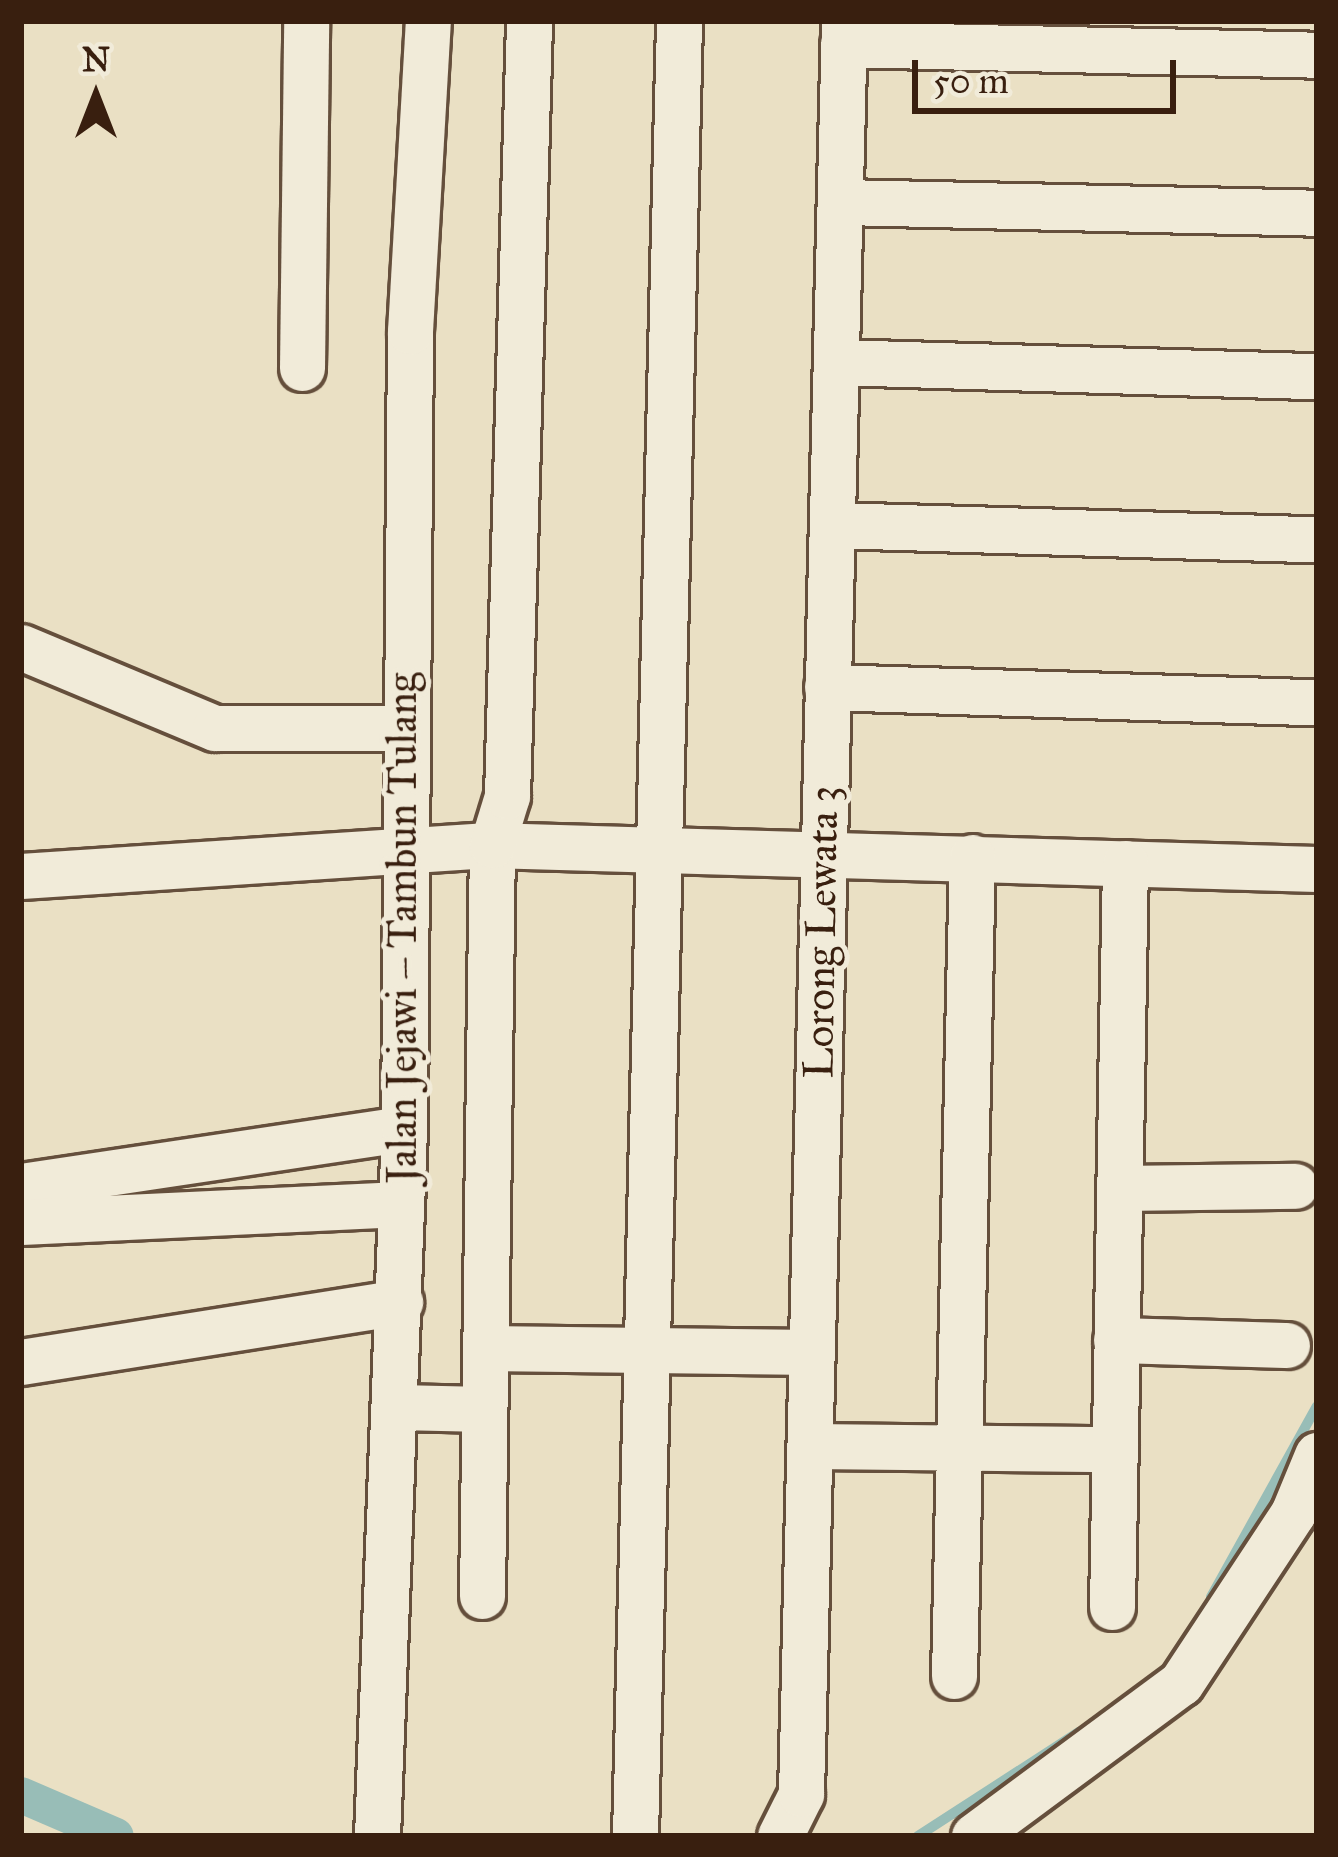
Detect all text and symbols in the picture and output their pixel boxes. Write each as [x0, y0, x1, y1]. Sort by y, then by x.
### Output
north arrow [36, 36, 156, 156]
scale bar [918, 36, 1182, 110]
text: N [82, 40, 110, 80]
text: 50 m [933, 59, 1009, 103]
street label: Jalan Jejawi – Tambun Tulang [377, 673, 427, 1183]
street label: Lorong Lewata 3 [793, 785, 849, 1079]

